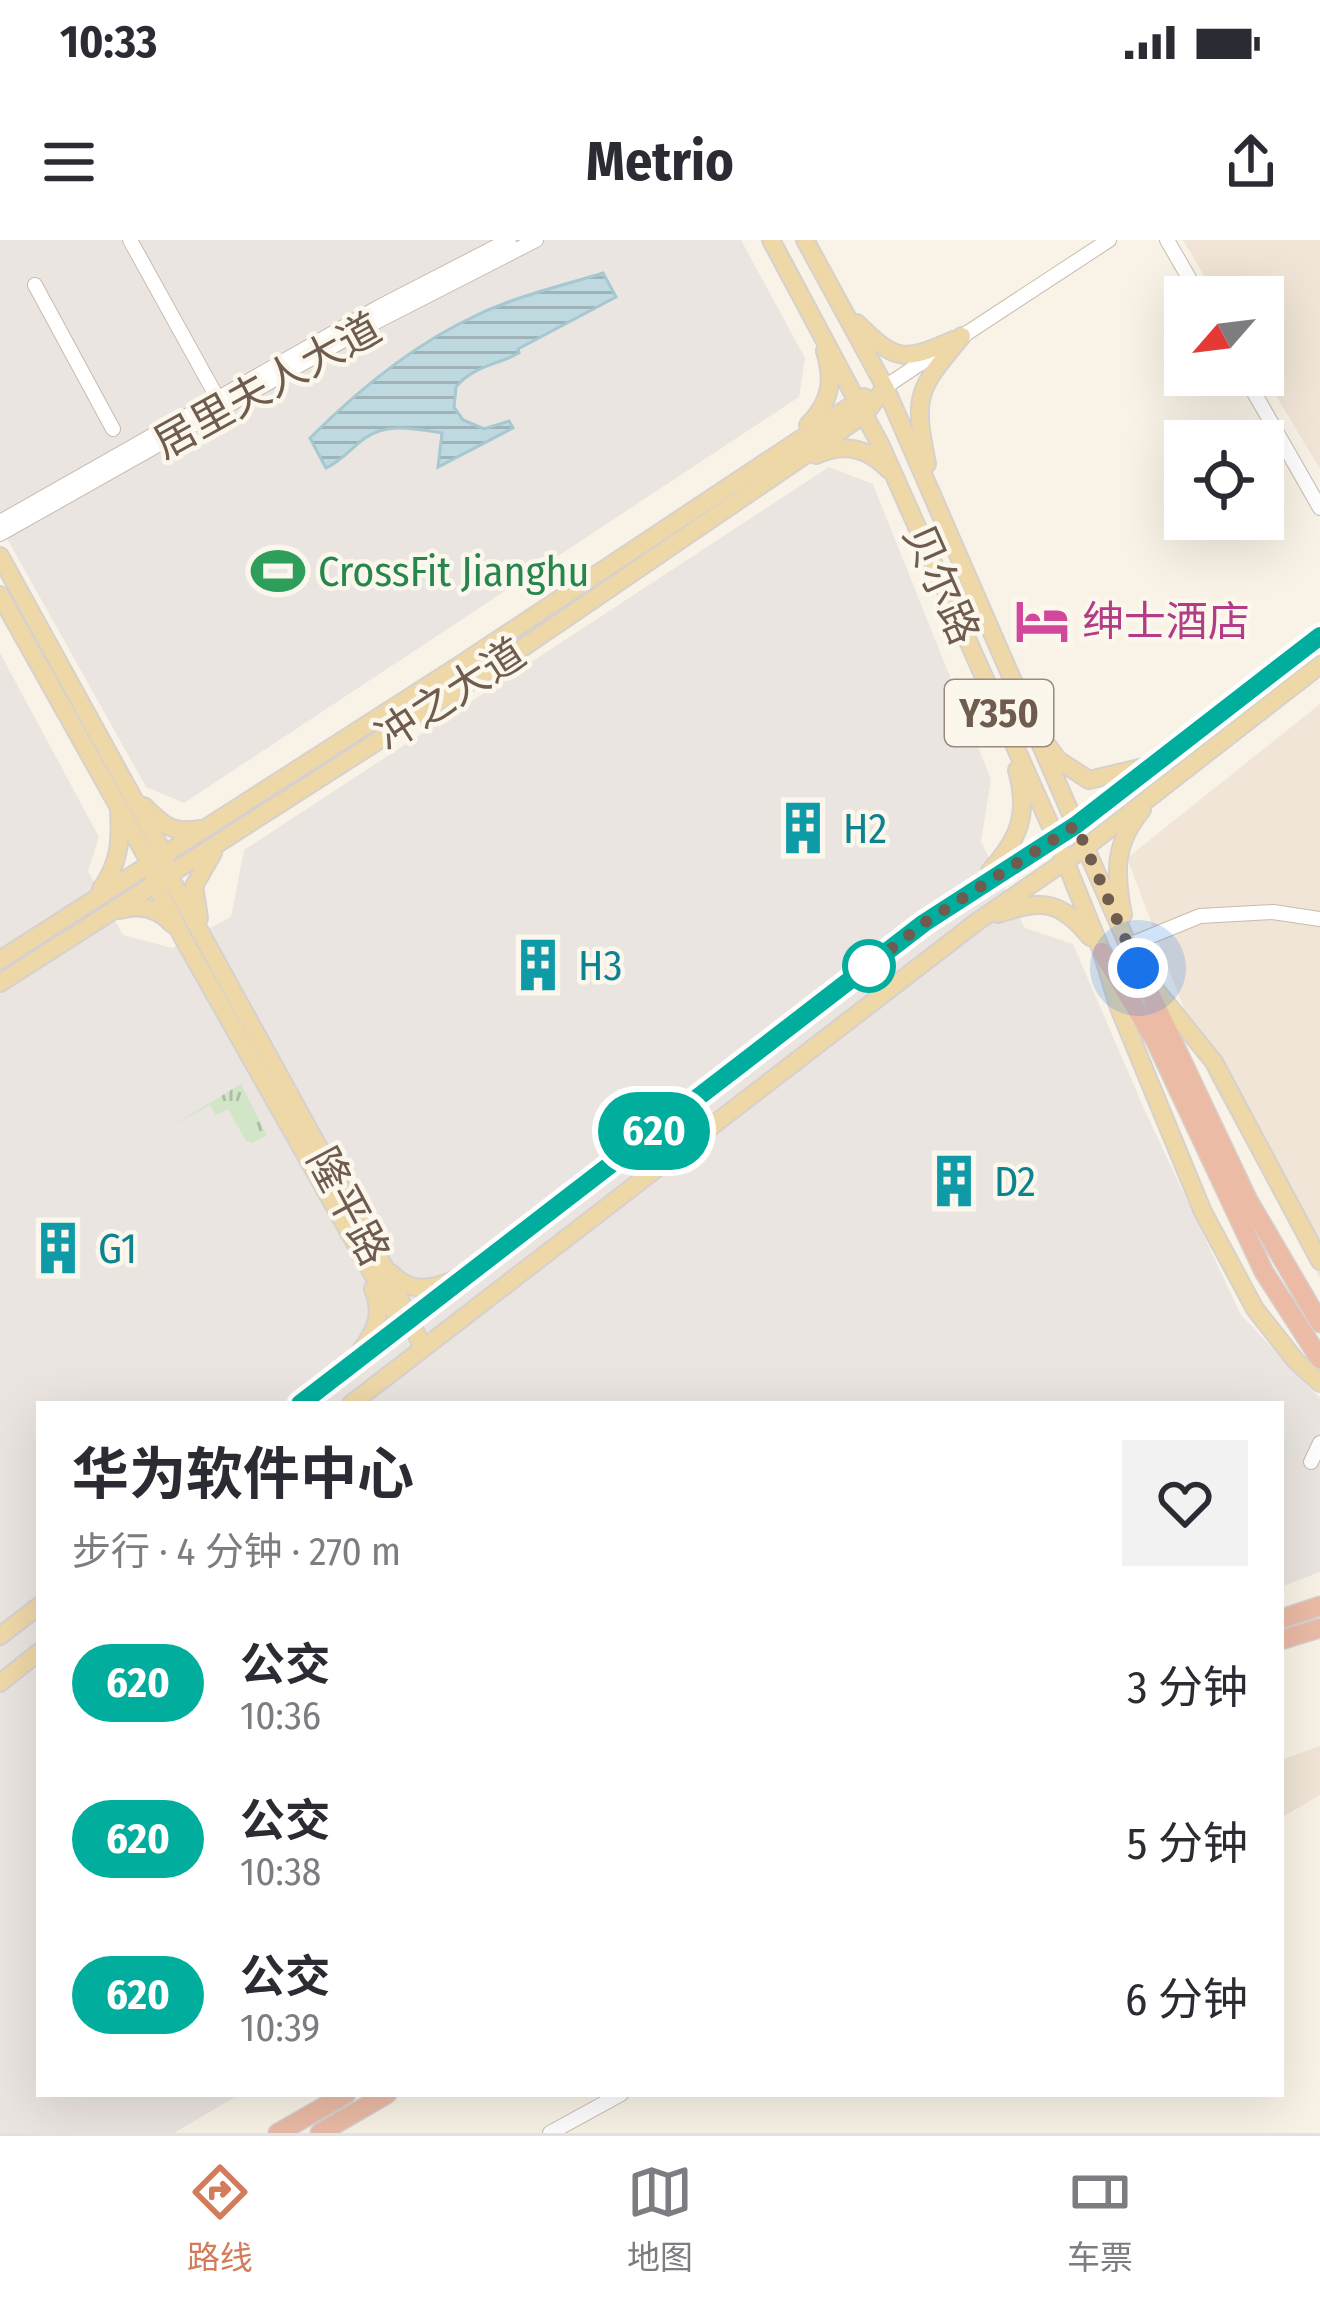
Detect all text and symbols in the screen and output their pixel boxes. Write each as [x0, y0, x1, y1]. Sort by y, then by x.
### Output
text: 10:33 [60, 15, 157, 69]
icon: menu [36, 129, 102, 195]
icon: share [1218, 129, 1284, 195]
text: Metrio [586, 130, 734, 194]
north arrow [1164, 276, 1284, 396]
map controls [1164, 276, 1284, 540]
street label: 居里夫人大道 [145, 303, 390, 469]
button: locate [1164, 420, 1284, 540]
street label: 贝尔路 [893, 517, 990, 652]
sports icon: CrossFit Jianghu [249, 542, 307, 600]
place label: CrossFit Jianghu [318, 547, 590, 597]
hotel icon: 绅士酒店 [1013, 592, 1071, 650]
place label: 绅士酒店 [1082, 597, 1250, 647]
street label: 冲之大道 [366, 628, 535, 762]
road number: Y350 [945, 680, 1053, 746]
building icon: H2 [774, 799, 832, 857]
place label: H2 [843, 804, 887, 854]
building icon: H3 [509, 936, 567, 994]
your location [1108, 938, 1168, 998]
place label: H3 [578, 941, 622, 991]
unlabelled marker [844, 941, 894, 991]
line badge: 620 [585, 1092, 723, 1170]
text: 620 [622, 1106, 686, 1156]
street label: 隆平路 [296, 1139, 400, 1274]
building icon: D2 [925, 1152, 983, 1210]
place label: D2 [994, 1157, 1036, 1207]
building icon: G1 [29, 1219, 87, 1277]
place label: G1 [98, 1224, 137, 1274]
button: heart [1122, 1440, 1248, 1566]
text: 华为软件中心 [72, 1441, 414, 1509]
text: 步行 · 4 分钟 · 270 m [72, 1529, 401, 1575]
text: 公交 [240, 1638, 330, 1692]
text: 620 [106, 1658, 170, 1708]
text: 3 分钟 [1127, 1661, 1248, 1715]
text: 10:36 [240, 1693, 321, 1739]
text: 公交 [240, 1794, 330, 1848]
text: 620 [106, 1814, 170, 1864]
text: 5 分钟 [1127, 1817, 1248, 1871]
text: 10:38 [240, 1849, 321, 1895]
text: 公交 [240, 1950, 330, 2004]
text: 620 [106, 1970, 170, 2020]
text: 6 分钟 [1125, 1973, 1248, 2027]
text: 10:39 [240, 2005, 320, 2051]
tab: 路线 [187, 2159, 253, 2279]
tab: 地图 [627, 2159, 693, 2279]
tab: 车票 [1067, 2159, 1133, 2279]

